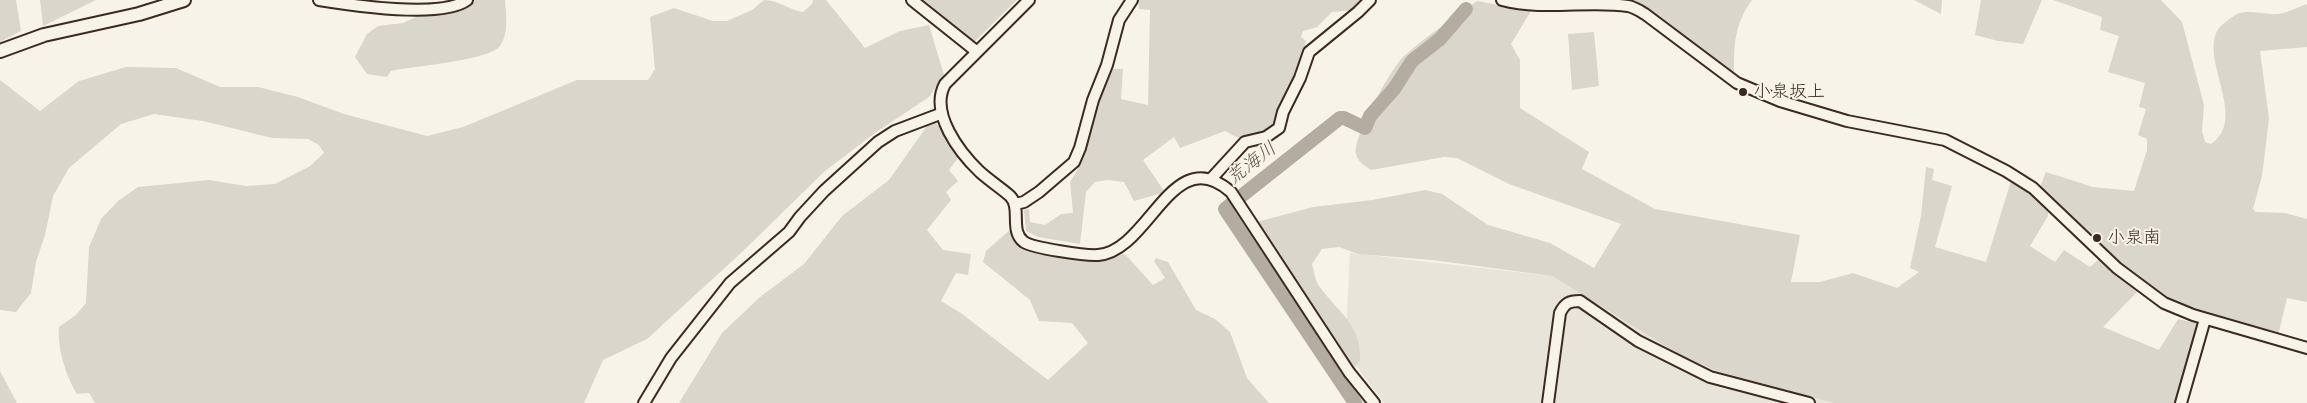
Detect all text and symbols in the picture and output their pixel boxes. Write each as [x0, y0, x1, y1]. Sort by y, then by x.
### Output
place label: 小泉坂上 [1753, 81, 1825, 103]
marker: 小泉坂上 [1737, 86, 1749, 98]
water label: 荒海川 [1223, 137, 1281, 191]
place label: 小泉南 [2107, 227, 2161, 249]
marker: 小泉南 [2091, 232, 2103, 244]

